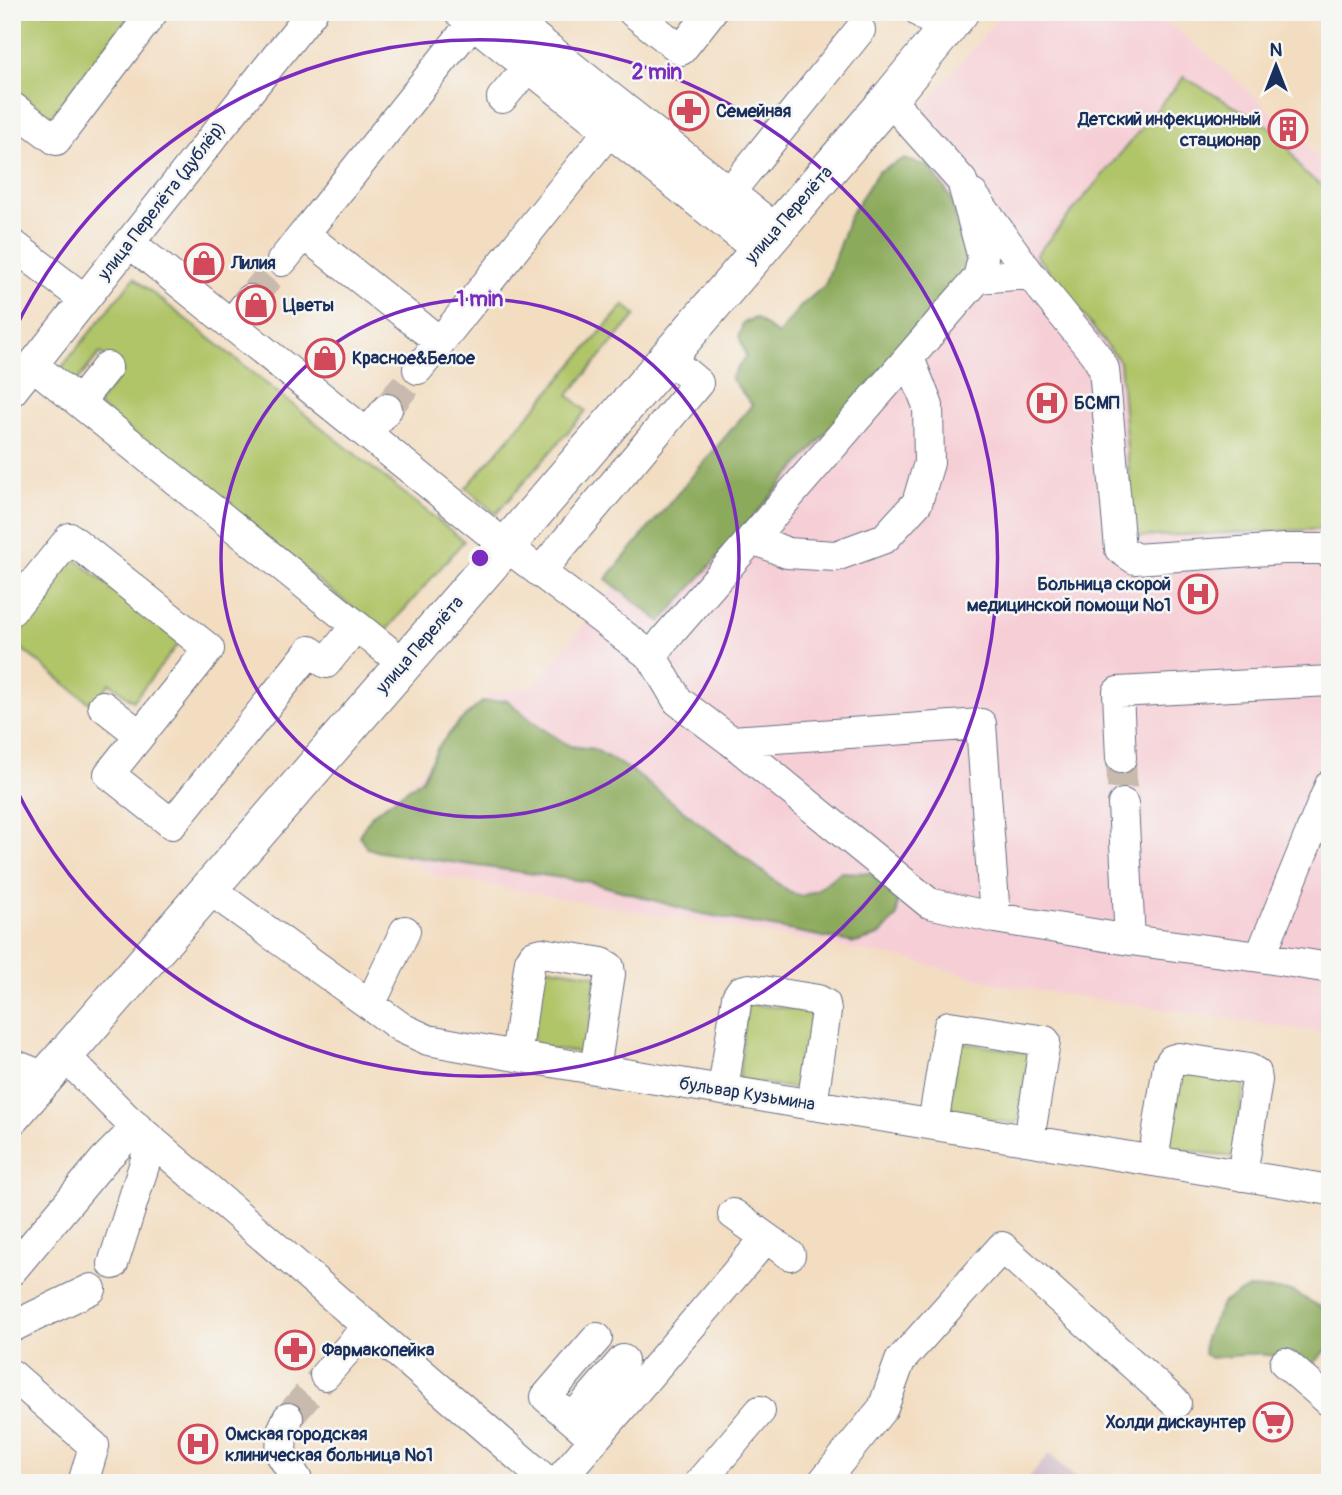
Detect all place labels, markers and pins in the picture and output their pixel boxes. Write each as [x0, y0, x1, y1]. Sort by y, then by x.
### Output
pharmacy icon: Семейная [668, 90, 710, 132]
place label: Семейная [716, 100, 791, 123]
place label: Детский инфекционный стационар [1077, 108, 1262, 152]
building icon: Детский инфекционный стационар [1267, 108, 1309, 150]
shop icon: Лилия [183, 242, 225, 284]
place label: Лилия [230, 252, 276, 275]
shop icon: Цветы [235, 284, 277, 326]
place label: Цветы [283, 294, 334, 317]
shop icon: Красное&Белое [304, 337, 346, 379]
place label: Красное&Белое [352, 347, 476, 370]
hospital icon: БСМП [1026, 382, 1068, 424]
place label: БСМП [1074, 392, 1120, 415]
centre of rings [468, 546, 492, 570]
place label: Больница скорой медицинской помощи №1 [967, 573, 1171, 617]
hospital icon: Больница скорой медицинской помощи №1 [1177, 573, 1219, 615]
pharmacy icon: Фармакопейка [274, 1329, 316, 1371]
place label: Фармакопейка [321, 1339, 435, 1362]
supermarket icon: Холди дискаунтер [1252, 1401, 1294, 1443]
place label: Холди дискаунтер [1106, 1411, 1246, 1434]
hospital icon: Омская городская клиническая больница №1 [177, 1423, 219, 1465]
place label: Омская городская клиническая больница №1 [225, 1423, 433, 1467]

